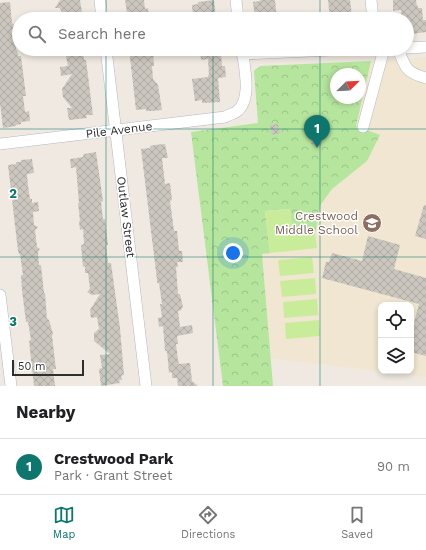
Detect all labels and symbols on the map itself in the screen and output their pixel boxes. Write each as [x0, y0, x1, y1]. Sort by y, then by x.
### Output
north arrow [330, 68, 366, 104]
pin: 1 [304, 115, 330, 148]
street label: Pile Avenue [85, 119, 153, 141]
street label: Outlaw Street [114, 176, 138, 258]
text: 2 [9, 186, 17, 201]
place label: Crestwood Middle School [275, 209, 358, 237]
school or university icon: Crestwood Middle School [361, 212, 383, 234]
your location [223, 243, 243, 263]
text: 3 [9, 314, 17, 329]
scale bar [12, 358, 84, 377]

